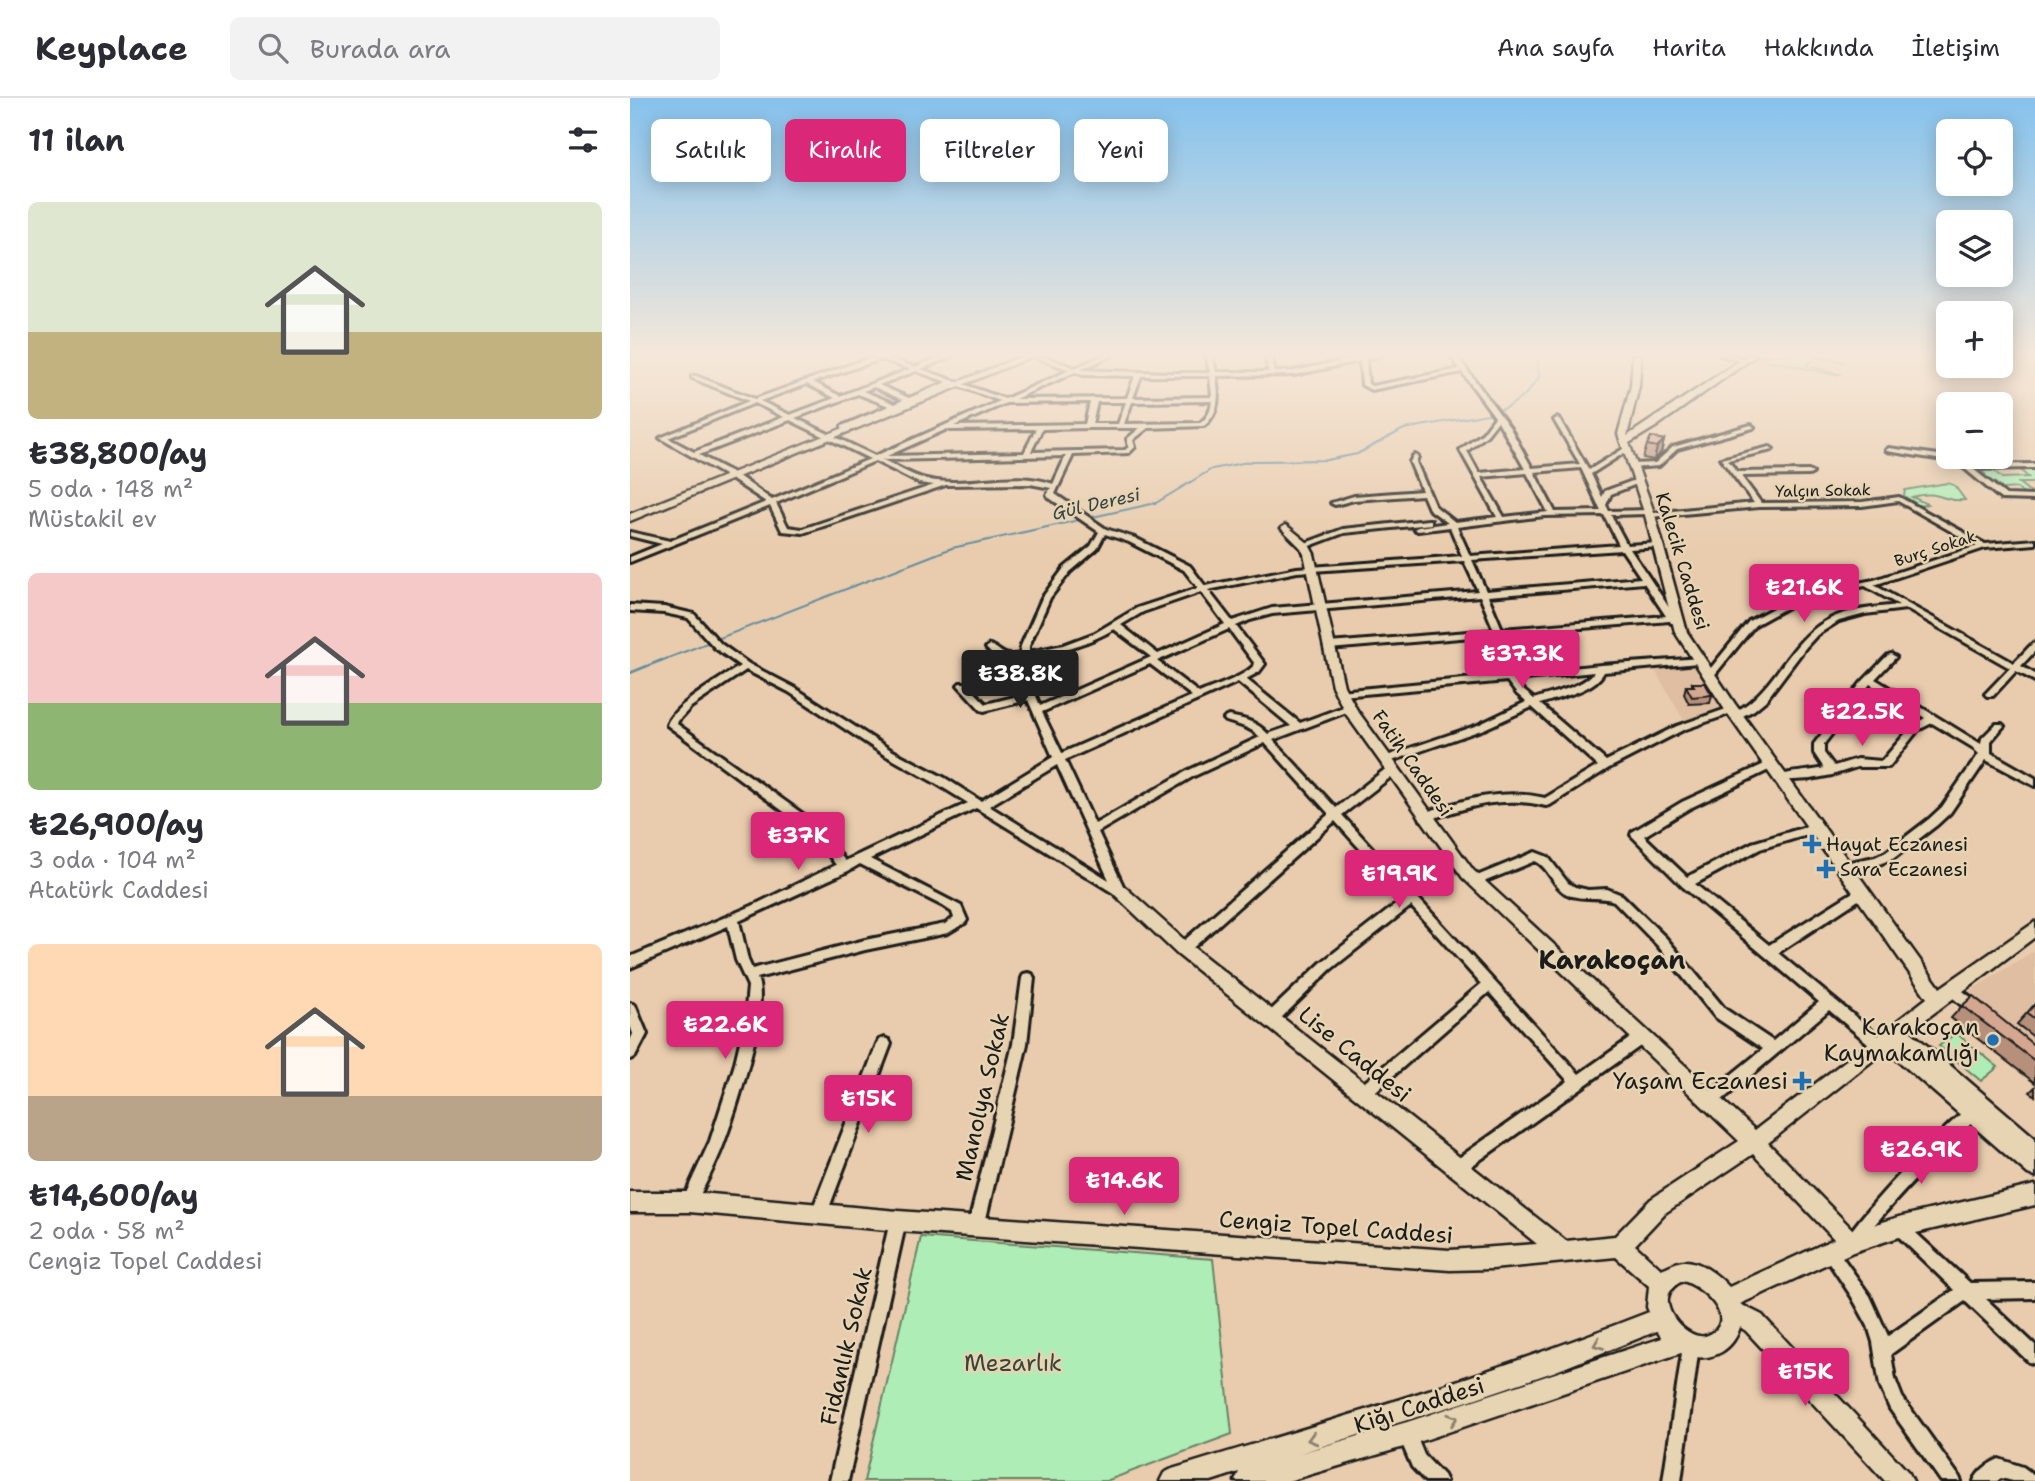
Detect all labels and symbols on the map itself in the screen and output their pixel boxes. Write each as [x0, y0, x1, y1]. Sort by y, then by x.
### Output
street label: Yalçın Sokak [1775, 479, 1871, 502]
water label: Gül Deresi [1050, 482, 1143, 526]
street label: Kalecik Caddesi [1650, 489, 1715, 633]
street label: Burç Sokak [1892, 525, 1979, 572]
pin: ₺21.6K [1747, 564, 1861, 624]
pin: ₺37.3K [1465, 630, 1579, 690]
pin: ₺38.8K [963, 650, 1077, 710]
pin: ₺22.5K [1805, 688, 1919, 748]
street label: Fatih Caddesi [1367, 705, 1459, 821]
pin: ₺37K [757, 812, 839, 872]
place label: Hayat Eczanesi [1826, 832, 1968, 857]
marker: Hayat Eczanesi [1804, 836, 1820, 852]
pin: ₺19.9K [1342, 850, 1456, 910]
place label: Sara Eczanesi [1840, 857, 1968, 882]
marker: Sara Eczanesi [1818, 861, 1834, 877]
district label: Karakoçan [1538, 942, 1686, 977]
street label: Lise Caddesi [1292, 999, 1418, 1109]
pin: ₺22.6K [668, 1002, 782, 1061]
street label: Manolya Sokak [948, 1010, 1016, 1184]
place label: Karakoçan Kaymakamlığı [1824, 1012, 1979, 1068]
marker: Karakoçan Kaymakamlığı [1985, 1032, 2001, 1048]
place label: Yaşam Eczanesi [1613, 1066, 1788, 1096]
marker: Yaşam Eczanesi [1794, 1073, 1810, 1089]
pin: ₺15K [827, 1076, 909, 1135]
pin: ₺26.9K [1864, 1126, 1978, 1186]
pin: ₺14.6K [1067, 1158, 1181, 1217]
street label: Cengiz Topel Caddesi [1218, 1204, 1454, 1250]
street label: Fidanlık Sokak [813, 1264, 879, 1428]
one-way arrow [1592, 1335, 1604, 1349]
park label: Mezarlık [964, 1348, 1062, 1378]
pin: ₺15K [1764, 1348, 1846, 1408]
street label: Kiğı Caddesi [1350, 1370, 1488, 1440]
one-way arrow [1447, 1413, 1459, 1427]
one-way arrow [1306, 1430, 1318, 1445]

